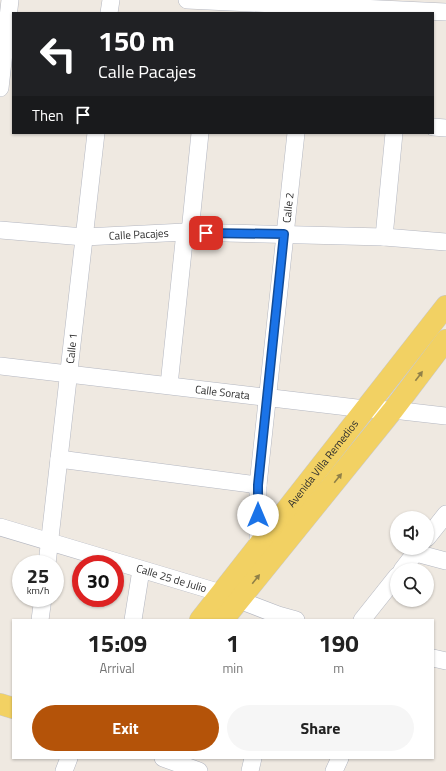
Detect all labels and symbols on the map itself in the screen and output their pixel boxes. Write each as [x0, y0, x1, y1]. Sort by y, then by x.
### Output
street label: Calle 2 [278, 191, 298, 224]
pin [189, 216, 223, 250]
street label: Calle Pacajes [108, 225, 169, 244]
street label: Calle 1 [62, 332, 81, 365]
one-way arrow [415, 370, 423, 381]
street label: Calle Sorata [194, 381, 251, 403]
street label: Avenida Villa Remedios [283, 416, 362, 511]
one-way arrow [334, 472, 343, 483]
position arrow [237, 494, 279, 536]
speed limit sign: 30 [72, 555, 124, 607]
street label: Calle 25 de Julio [134, 560, 209, 596]
one-way arrow [252, 573, 261, 584]

